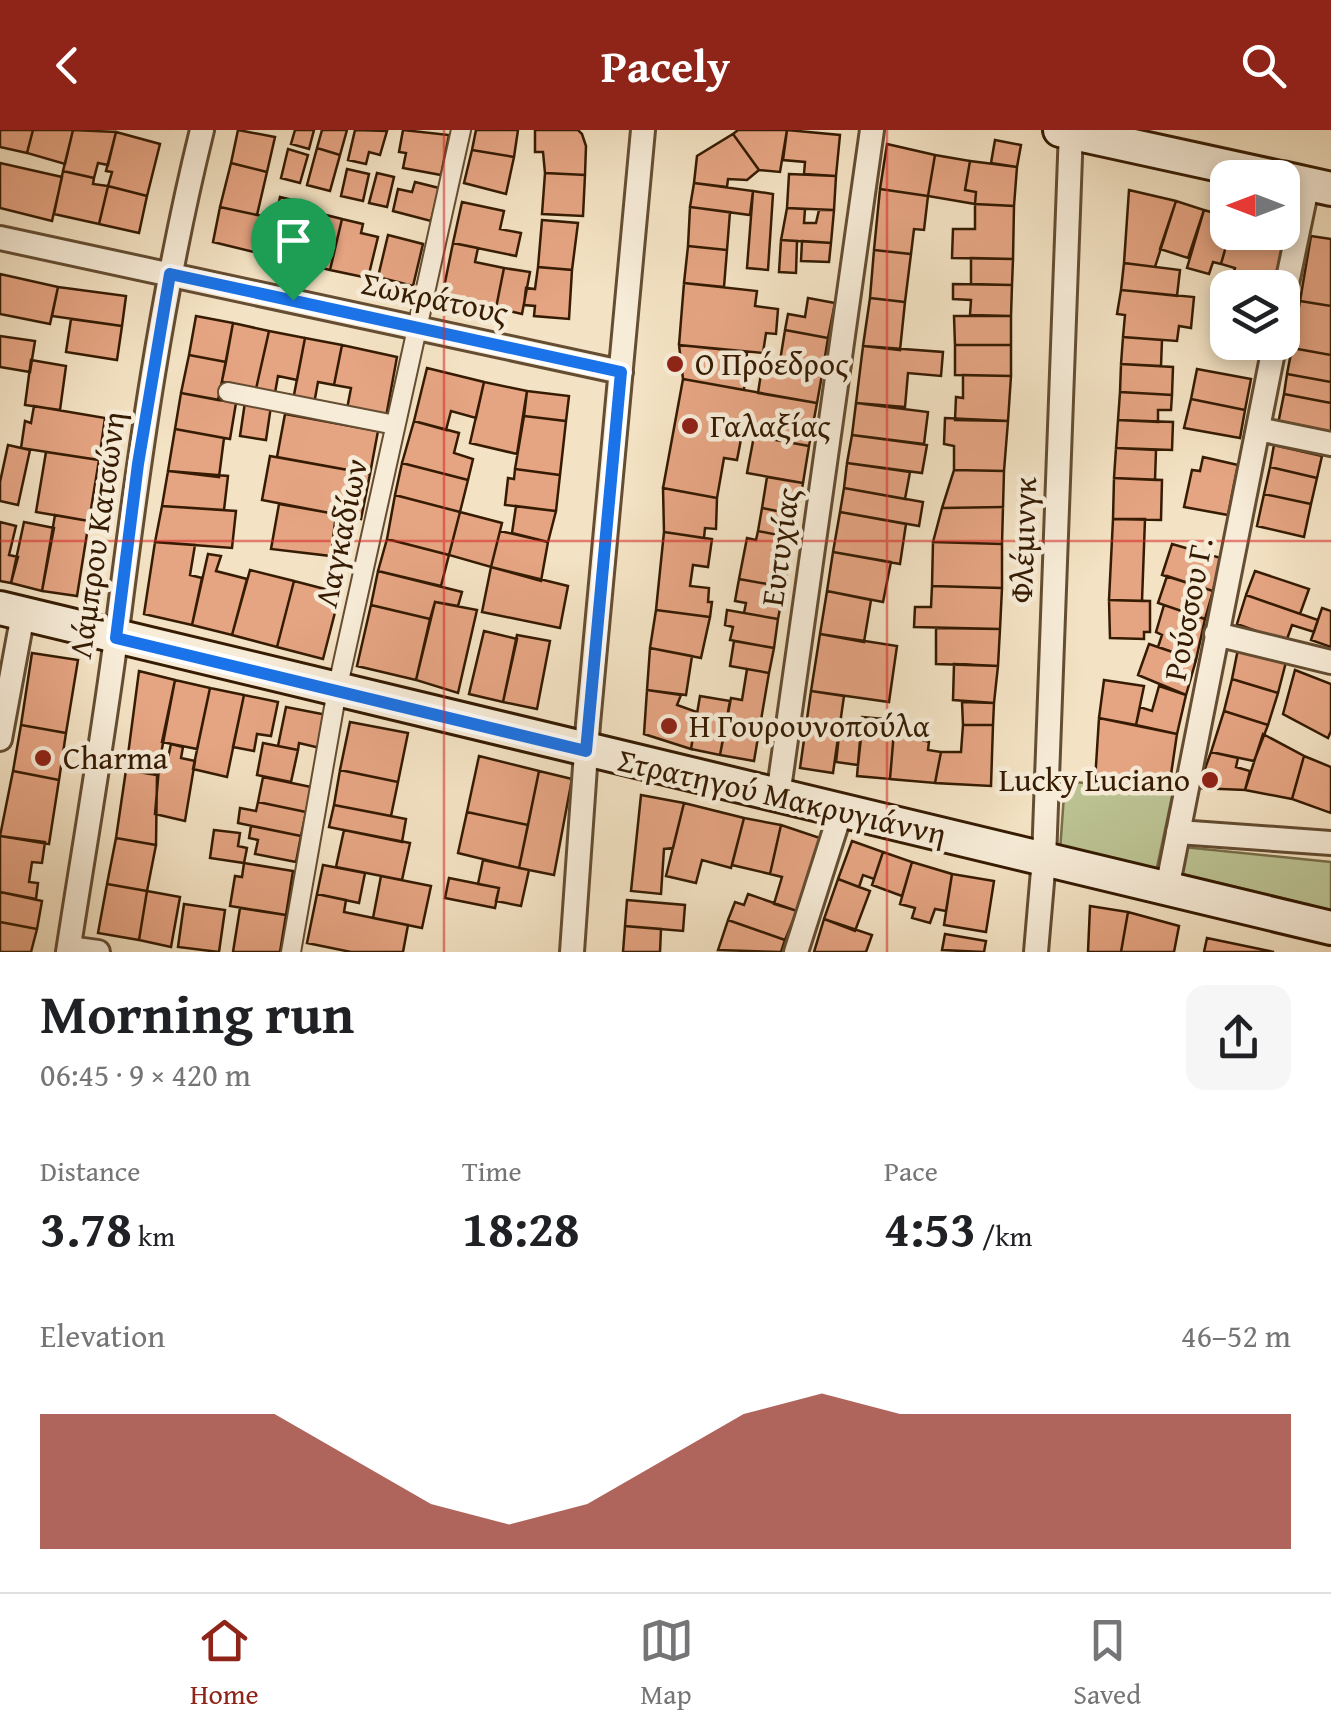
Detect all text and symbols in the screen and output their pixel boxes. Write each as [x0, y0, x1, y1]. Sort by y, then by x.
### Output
text: Pacely [601, 33, 730, 98]
icon: back [40, 38, 95, 93]
icon: search [1236, 38, 1291, 93]
north arrow [1210, 160, 1300, 250]
map controls [1210, 160, 1300, 360]
pin [251, 198, 336, 301]
icon: arrive [266, 213, 321, 268]
street label: Σωκράτους [357, 259, 513, 336]
button: layers [1210, 270, 1300, 360]
place label: Ο Πρόεδρος [695, 340, 849, 387]
marker: Ο Πρόεδρος [664, 353, 686, 375]
place label: Γαλαξίας [710, 402, 831, 449]
street label: Λάμπρου Κατσώνη [56, 408, 137, 662]
marker: Γαλαξίας [679, 415, 701, 437]
street label: Λαγκαδίων [302, 454, 379, 612]
street label: Φλέμινγκ [997, 476, 1048, 604]
street label: Ευτυχίας [748, 484, 811, 609]
street label: Ρούσσου Γ. [1151, 533, 1224, 685]
place label: Η Γουρουνοπούλα [689, 702, 930, 749]
marker: Η Γουρουνοπούλα [658, 715, 680, 737]
place label: Charma [63, 734, 168, 781]
street label: Στρατηγού Μακρυγιάννη [613, 736, 951, 857]
marker: Charma [32, 747, 54, 769]
place label: Lucky Luciano [999, 756, 1190, 803]
marker: Lucky Luciano [1199, 769, 1221, 791]
text: Morning run [40, 973, 354, 1053]
button: share [1186, 985, 1291, 1090]
text: 06:45 · 9 × 420 m [40, 1051, 251, 1098]
text: Distance [40, 1150, 140, 1191]
text: Time [462, 1150, 522, 1191]
text: Pace [884, 1150, 938, 1191]
text: 3.78 [40, 1191, 132, 1264]
text: 18:28 [462, 1191, 580, 1264]
text: 4:53 [884, 1191, 976, 1264]
text: km [132, 1215, 175, 1256]
text: /km [976, 1215, 1032, 1256]
text: Elevation [40, 1312, 165, 1359]
text: 46–52 m [1181, 1312, 1291, 1359]
tab: Home [190, 1613, 259, 1714]
tab: Map [639, 1613, 694, 1714]
tab: Saved [1073, 1613, 1141, 1714]

